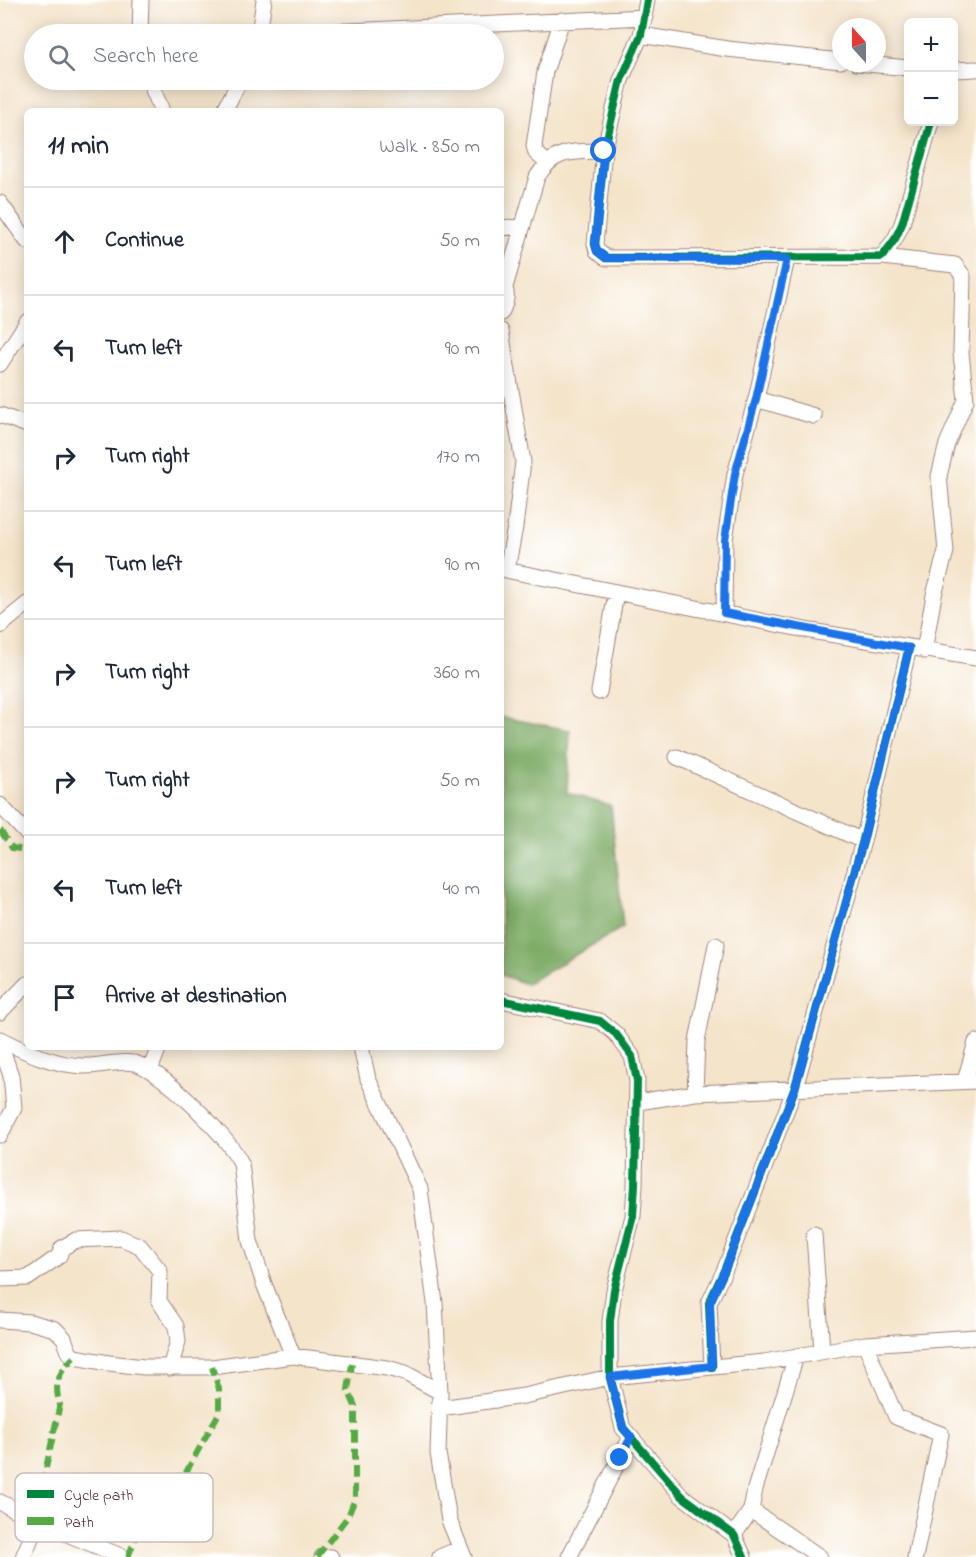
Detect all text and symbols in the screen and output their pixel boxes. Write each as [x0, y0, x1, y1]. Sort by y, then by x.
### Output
north arrow [832, 18, 886, 72]
map controls [904, 18, 958, 126]
button: + [904, 18, 958, 72]
search box [24, 24, 504, 90]
icon: search [45, 41, 78, 74]
text: Search here [93, 41, 198, 73]
button: − [904, 72, 958, 126]
text: 11 min [48, 128, 109, 166]
text: Walk · 850 m [379, 133, 480, 162]
route start [590, 137, 616, 163]
icon: ahead [48, 225, 81, 258]
text: Continue [105, 225, 184, 257]
text: 50 m [439, 227, 480, 256]
icon: left [48, 333, 81, 366]
text: Turn left [105, 333, 182, 365]
text: 90 m [445, 335, 480, 364]
icon: right [48, 441, 81, 474]
text: Turn right [105, 441, 190, 473]
text: 170 m [436, 443, 480, 472]
icon: left [48, 549, 81, 582]
text: Turn left [105, 549, 182, 581]
text: 90 m [445, 551, 480, 580]
icon: right [48, 657, 81, 690]
text: Turn right [105, 657, 190, 689]
text: 360 m [434, 659, 480, 688]
icon: right [48, 765, 81, 798]
text: Turn right [105, 765, 190, 797]
text: 50 m [439, 767, 480, 796]
icon: left [48, 873, 81, 906]
text: Turn left [105, 873, 182, 905]
text: 40 m [443, 875, 480, 904]
icon: arrive [48, 981, 81, 1014]
text: Arrive at destination [105, 981, 287, 1013]
route end [606, 1444, 632, 1470]
legend [15, 1473, 213, 1542]
text: Cycle path [64, 1484, 133, 1508]
text: Path [64, 1511, 94, 1535]

